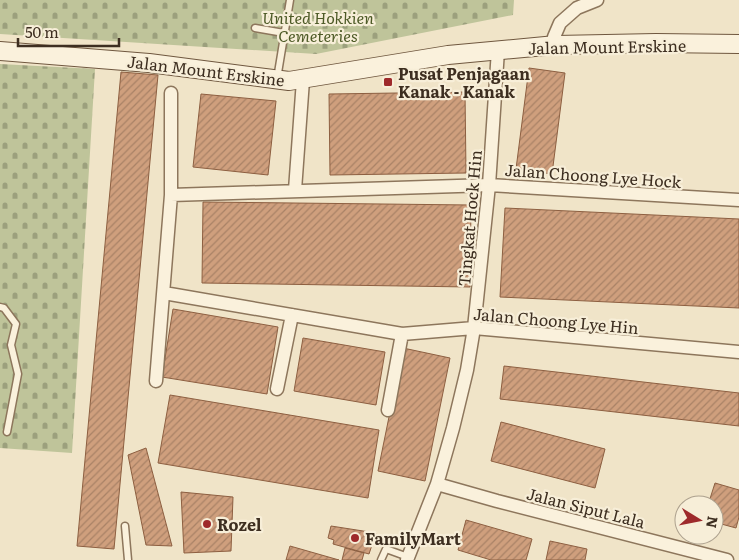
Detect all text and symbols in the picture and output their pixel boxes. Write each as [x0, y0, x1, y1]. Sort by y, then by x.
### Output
park label: United Hokkien Cemeteries [262, 5, 374, 47]
scale bar [18, 15, 119, 47]
text: 50 m [25, 20, 59, 43]
street label: Jalan Mount Erskine [528, 33, 686, 59]
street label: Jalan Mount Erskine [126, 48, 286, 92]
place label: Pusat Penjagaan Kanak - Kanak [398, 61, 530, 103]
marker: Pusat Penjagaan Kanak - Kanak [382, 76, 394, 88]
street label: Tingkat Hock Hin [451, 148, 487, 287]
street label: Jalan Choong Lye Hock [504, 157, 682, 193]
street label: Jalan Choong Lye Hin [472, 301, 640, 339]
street label: Jalan Siput Lala [524, 481, 648, 533]
north arrow [674, 495, 724, 545]
place label: Rozel [217, 512, 262, 536]
text: N [702, 515, 724, 530]
marker: Rozel [201, 518, 213, 530]
place label: FamilyMart [365, 526, 461, 550]
marker: FamilyMart [349, 532, 361, 544]

